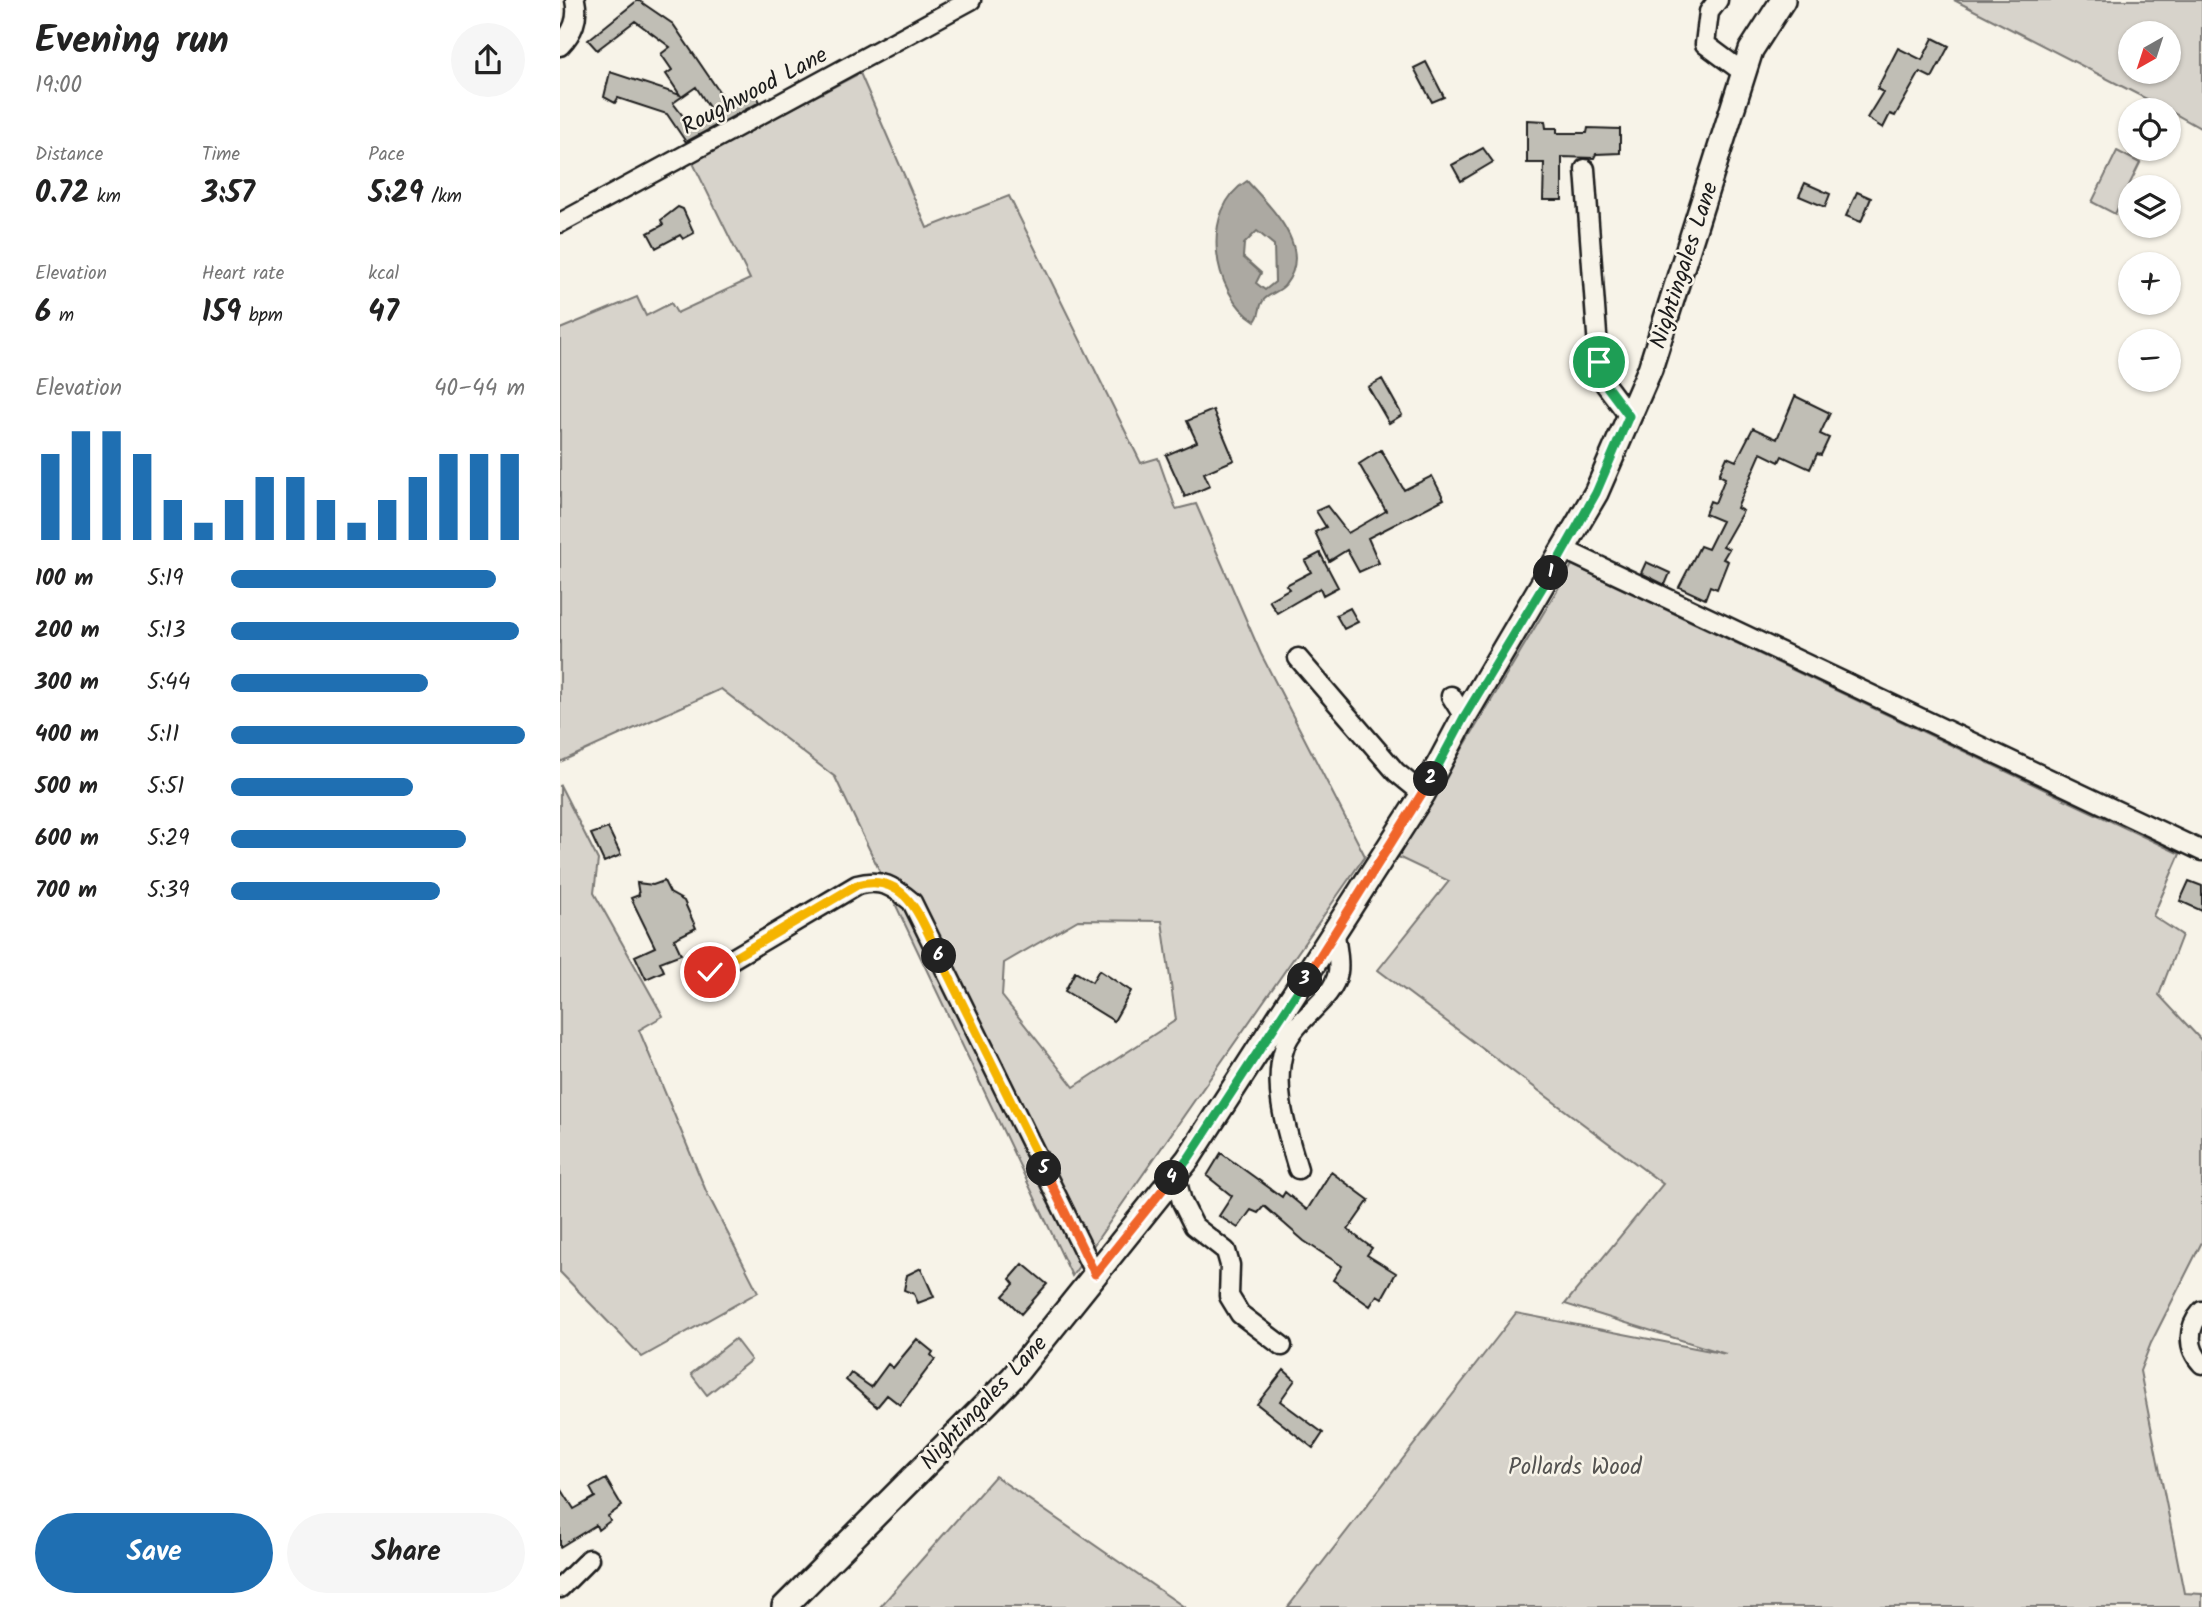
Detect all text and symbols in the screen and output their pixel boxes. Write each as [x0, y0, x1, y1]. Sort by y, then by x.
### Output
text: Evening run [35, 12, 229, 72]
north arrow [2118, 21, 2180, 84]
map controls [2118, 21, 2181, 392]
button: share [451, 23, 525, 97]
street label: Roughwood Lane [675, 38, 835, 145]
text: 19:00 [35, 68, 82, 104]
button: locate [2118, 98, 2181, 161]
text: Distance [35, 140, 103, 170]
text: Time [202, 140, 240, 170]
text: Pace [368, 140, 405, 170]
text: 0.72 [35, 170, 89, 218]
text: 3:57 [202, 170, 255, 218]
text: 5:29 [368, 170, 424, 218]
button: layers [2118, 175, 2181, 238]
street label: Nightingales Lane [1641, 177, 1729, 354]
text: km [89, 182, 121, 212]
text: /km [424, 182, 462, 212]
button: + [2118, 252, 2181, 315]
text: Elevation [35, 259, 107, 289]
text: Heart rate [202, 259, 284, 289]
text: kcal [368, 259, 399, 289]
text: 6 [35, 289, 51, 337]
text: 159 [202, 289, 241, 337]
text: 47 [368, 289, 399, 337]
text: m [51, 301, 74, 331]
text: bpm [241, 301, 283, 331]
button: − [2118, 329, 2181, 392]
pin [1569, 332, 1629, 392]
icon: arrive [1580, 343, 1618, 381]
text: Elevation [35, 371, 122, 407]
text: 40–44 m [434, 371, 525, 407]
pin: 1 [1534, 556, 1569, 590]
text: 1 [1548, 557, 1553, 587]
text: 100 m [35, 561, 93, 597]
text: 5:19 [147, 561, 183, 597]
text: 200 m [35, 613, 100, 649]
text: 5:13 [147, 613, 185, 649]
text: 300 m [35, 665, 99, 701]
text: 5:44 [147, 665, 190, 701]
text: 400 m [35, 717, 99, 753]
text: 5:11 [147, 717, 179, 753]
pin: 2 [1414, 762, 1448, 796]
text: 2 [1425, 763, 1436, 793]
text: 500 m [35, 769, 98, 805]
text: 5:51 [147, 769, 185, 805]
text: 600 m [35, 821, 99, 857]
text: 5:29 [147, 821, 190, 857]
text: 700 m [35, 873, 97, 909]
text: 5:39 [147, 873, 189, 909]
pin: 6 [922, 939, 956, 974]
text: 6 [933, 940, 944, 970]
pin [680, 942, 740, 1002]
icon: check [691, 953, 729, 991]
pin: 3 [1288, 962, 1322, 998]
text: 3 [1299, 964, 1310, 994]
pin: 5 [1026, 1152, 1062, 1186]
text: 5 [1039, 1153, 1048, 1183]
pin: 4 [1154, 1160, 1190, 1196]
text: 4 [1166, 1162, 1177, 1192]
street label: Nightingales Lane [912, 1328, 1057, 1479]
park label: Pollards Wood [1508, 1450, 1642, 1486]
button: Save [35, 1513, 273, 1593]
button: Share [287, 1513, 525, 1593]

